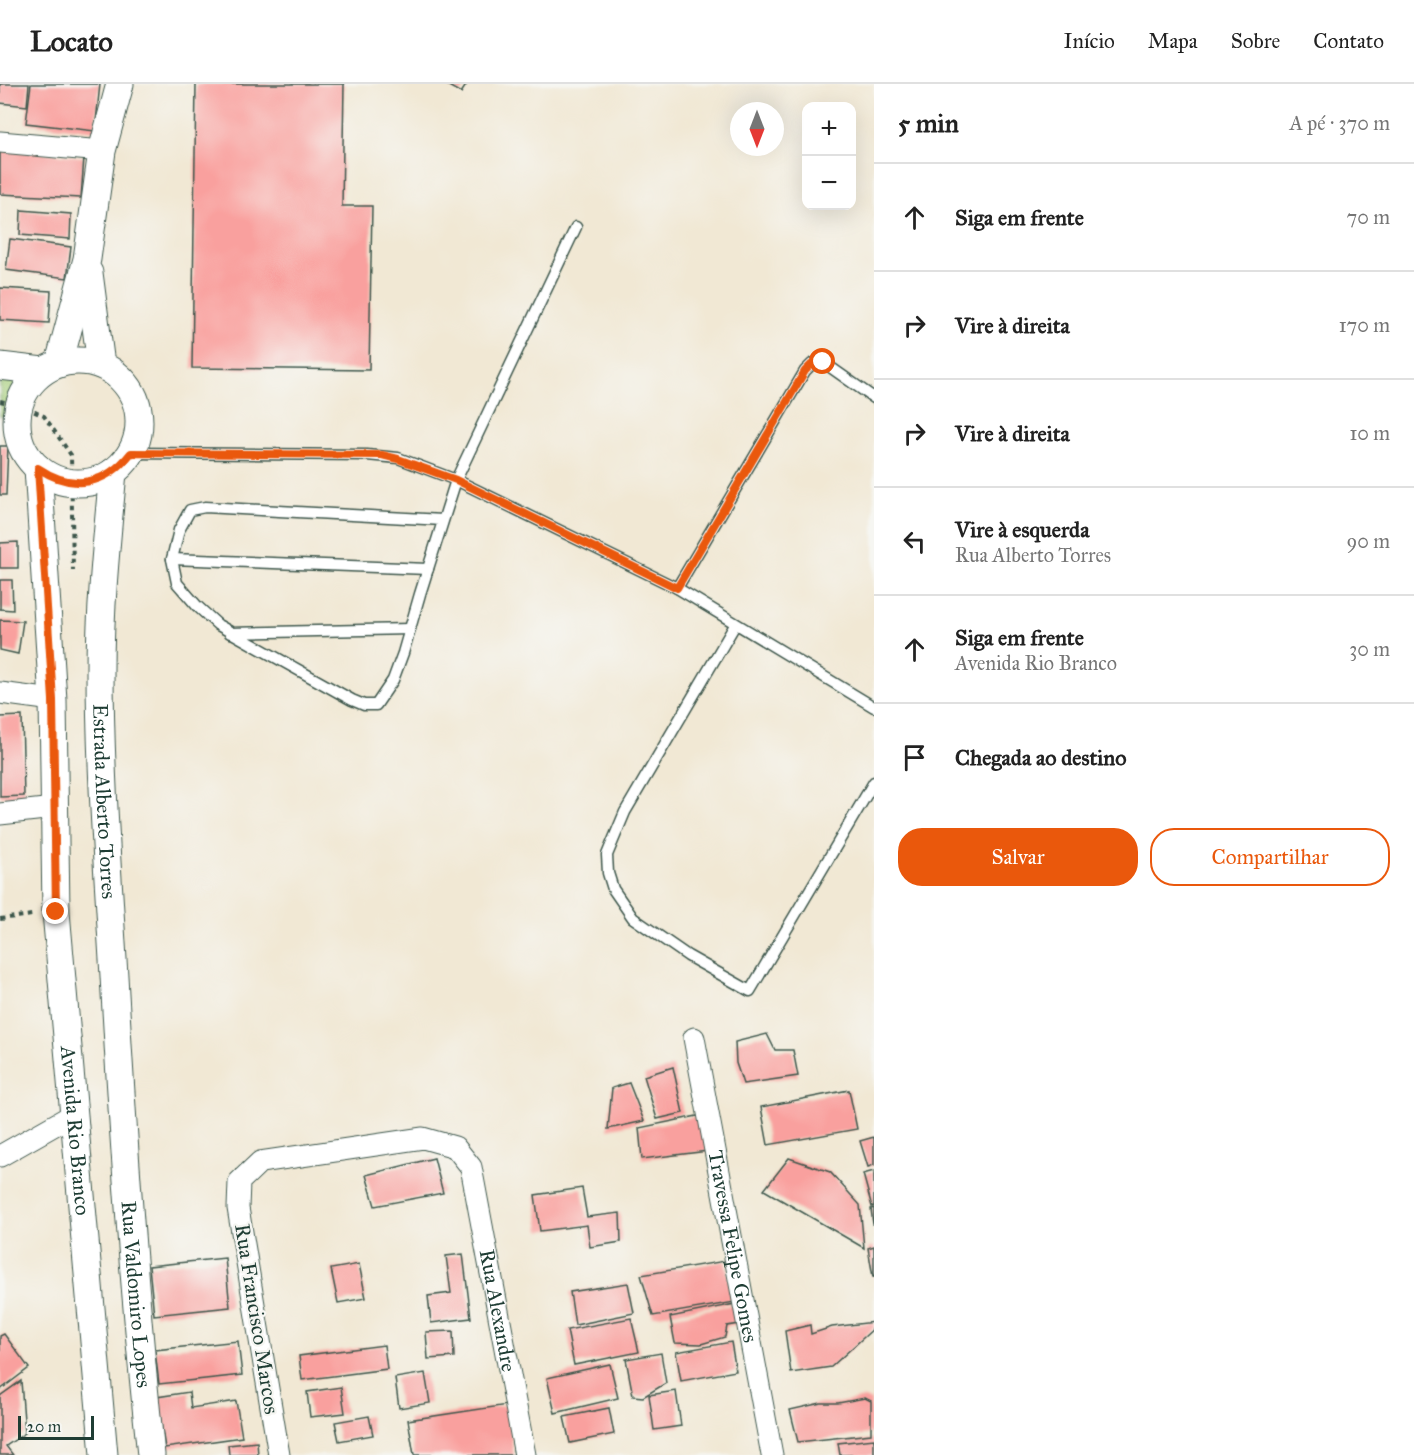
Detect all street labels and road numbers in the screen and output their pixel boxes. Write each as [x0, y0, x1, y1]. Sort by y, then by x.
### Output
street label: Estrada Alberto Torres [87, 703, 122, 900]
street label: Avenida Rio Branco [55, 1044, 96, 1217]
street label: Travessa Felipe Gomes [702, 1148, 764, 1345]
street label: Rua Valdomiro Lopes [115, 1200, 157, 1389]
street label: Rua Francisco Marcos [229, 1222, 285, 1416]
street label: Rua Alexandre [474, 1247, 522, 1374]

